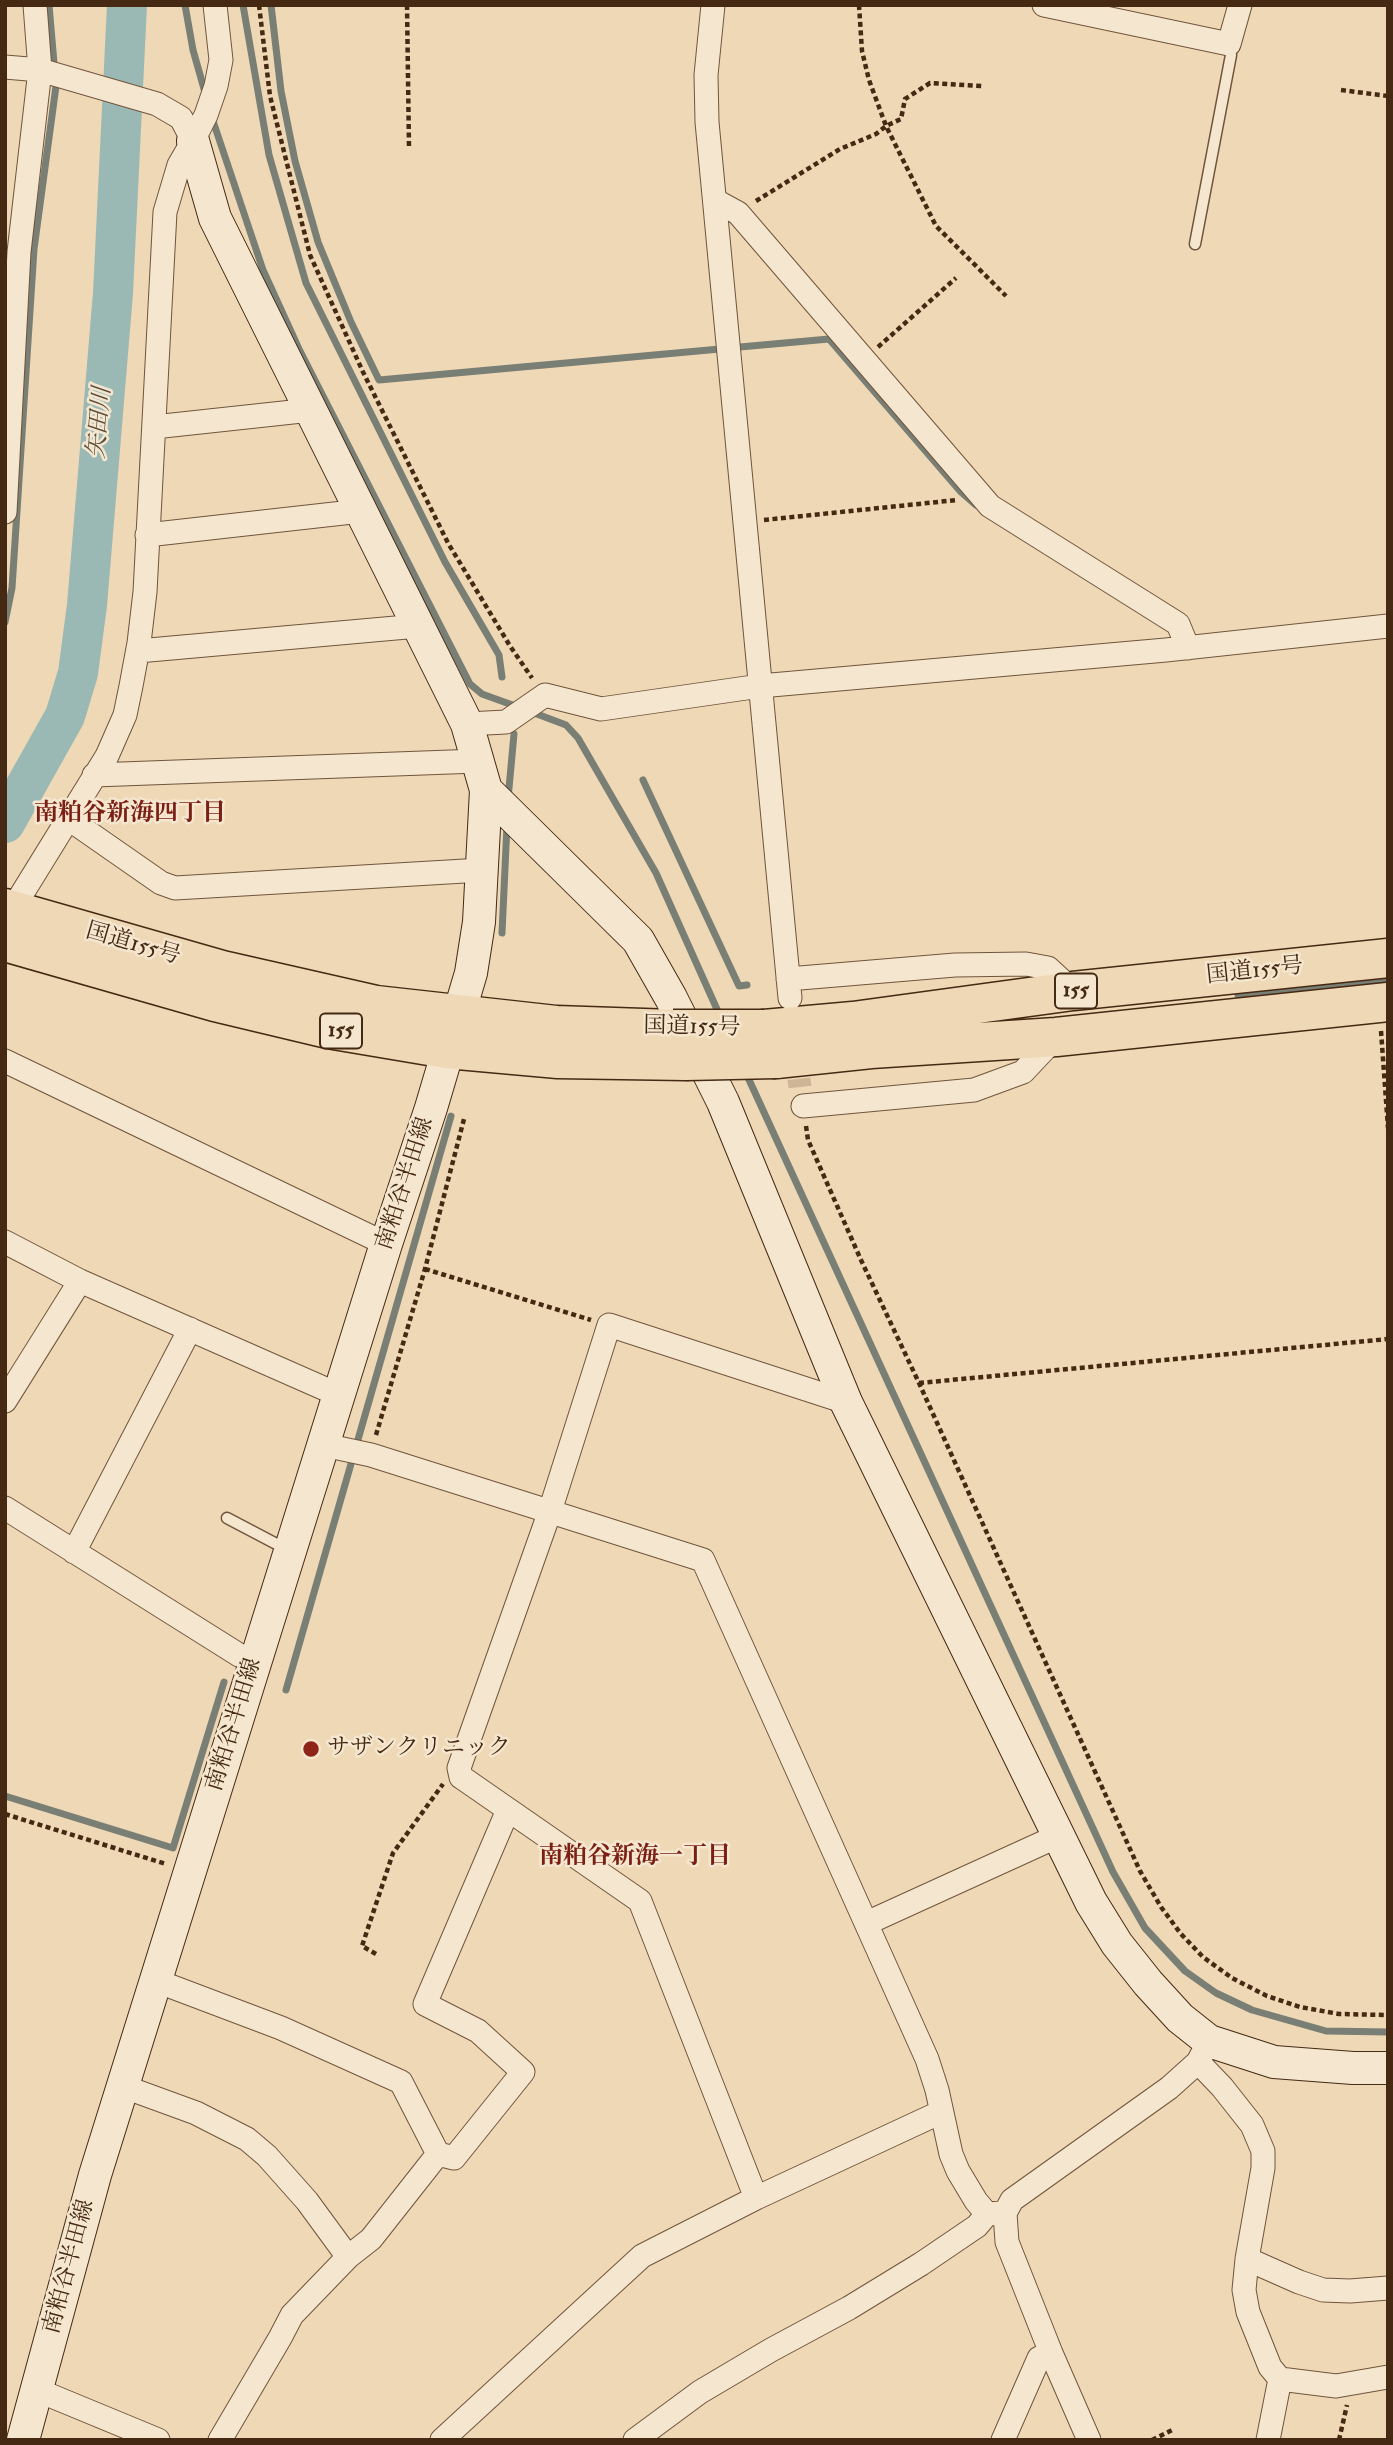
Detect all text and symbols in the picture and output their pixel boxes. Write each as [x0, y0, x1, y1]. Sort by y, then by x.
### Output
water label: 矢田川 [84, 386, 118, 460]
district label: 南粕谷新海四丁目 [34, 801, 226, 829]
street label: 国道155号 [82, 918, 184, 972]
street label: 国道155号 [1205, 953, 1305, 991]
road number: 155 [1055, 974, 1097, 1009]
street label: 国道155号 [643, 1013, 741, 1043]
road number: 155 [320, 1014, 362, 1048]
street label: 南粕谷半田線 [372, 1114, 440, 1254]
street label: 南粕谷半田線 [202, 1655, 268, 1795]
place label: サザンクリニック [327, 1735, 511, 1763]
marker: サザンクリニック [301, 1739, 321, 1759]
district label: 南粕谷新海一丁目 [539, 1844, 731, 1872]
street label: 南粕谷半田線 [39, 2197, 101, 2337]

